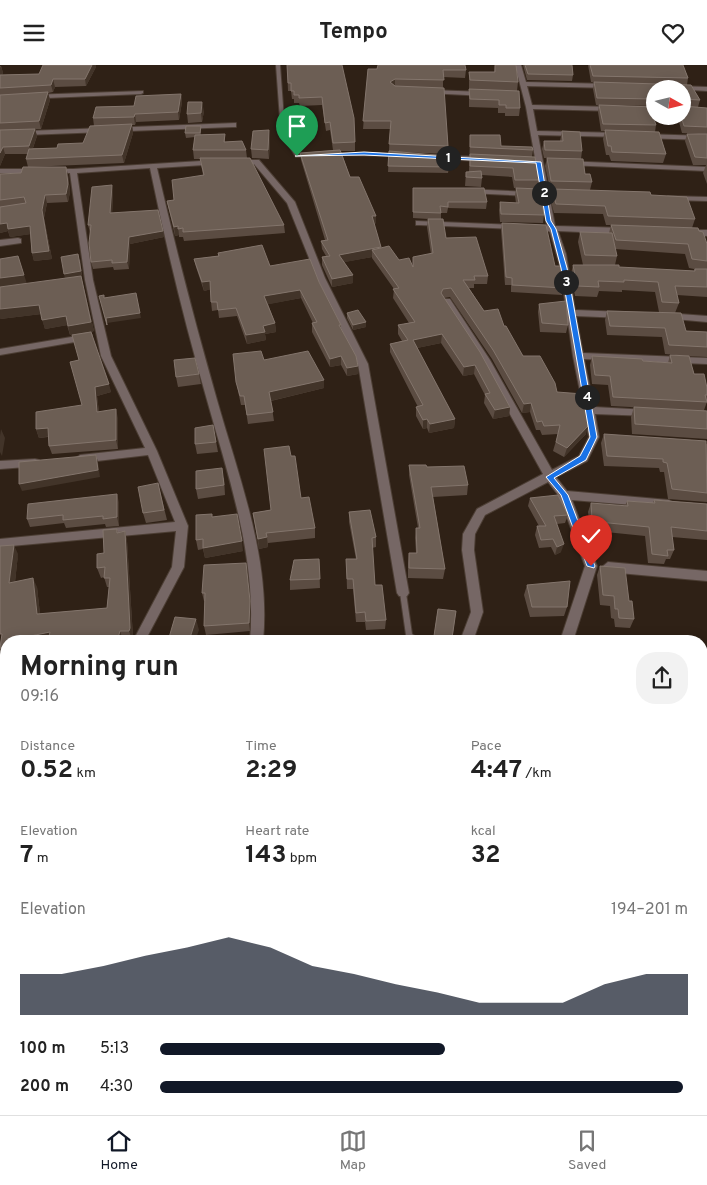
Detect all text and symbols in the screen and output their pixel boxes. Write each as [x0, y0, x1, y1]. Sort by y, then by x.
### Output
icon: menu [20, 19, 48, 47]
text: Tempo [319, 19, 388, 46]
icon: heart [659, 19, 687, 47]
north arrow [646, 80, 691, 125]
map controls [646, 80, 691, 125]
pin [276, 105, 318, 156]
icon: arrive [283, 112, 311, 140]
pin: 1 [436, 145, 460, 171]
text: 1 [446, 150, 451, 167]
pin: 2 [532, 181, 556, 205]
text: 2 [540, 185, 549, 202]
pin: 3 [554, 269, 578, 295]
text: 3 [562, 274, 571, 291]
pin: 4 [574, 385, 600, 409]
text: 4 [583, 389, 592, 406]
pin [570, 515, 612, 566]
icon: check [577, 522, 605, 550]
text: Morning run [20, 650, 179, 686]
button: share [636, 652, 688, 704]
text: 09:16 [20, 687, 59, 707]
text: Distance [20, 738, 75, 755]
text: Time [245, 738, 277, 755]
text: Pace [471, 738, 501, 755]
text: 0.52 [20, 755, 73, 787]
text: 2:29 [245, 755, 297, 787]
text: 4:47 [471, 755, 522, 787]
text: km [73, 765, 96, 782]
text: /km [522, 765, 552, 782]
text: Elevation [20, 823, 78, 840]
text: Heart rate [245, 823, 309, 840]
text: kcal [471, 823, 496, 840]
text: 7 [20, 840, 33, 872]
text: 143 [245, 840, 286, 872]
text: 32 [471, 840, 500, 872]
text: m [33, 850, 49, 867]
text: bpm [286, 850, 317, 867]
text: Elevation [20, 900, 86, 920]
text: 194–201 m [611, 900, 688, 920]
text: 100 m [20, 1039, 66, 1059]
text: 5:13 [100, 1039, 129, 1059]
text: 200 m [20, 1077, 69, 1097]
text: 4:30 [100, 1077, 133, 1097]
tab: Home [101, 1127, 138, 1174]
tab: Map [339, 1127, 367, 1174]
tab: Saved [568, 1127, 606, 1174]

